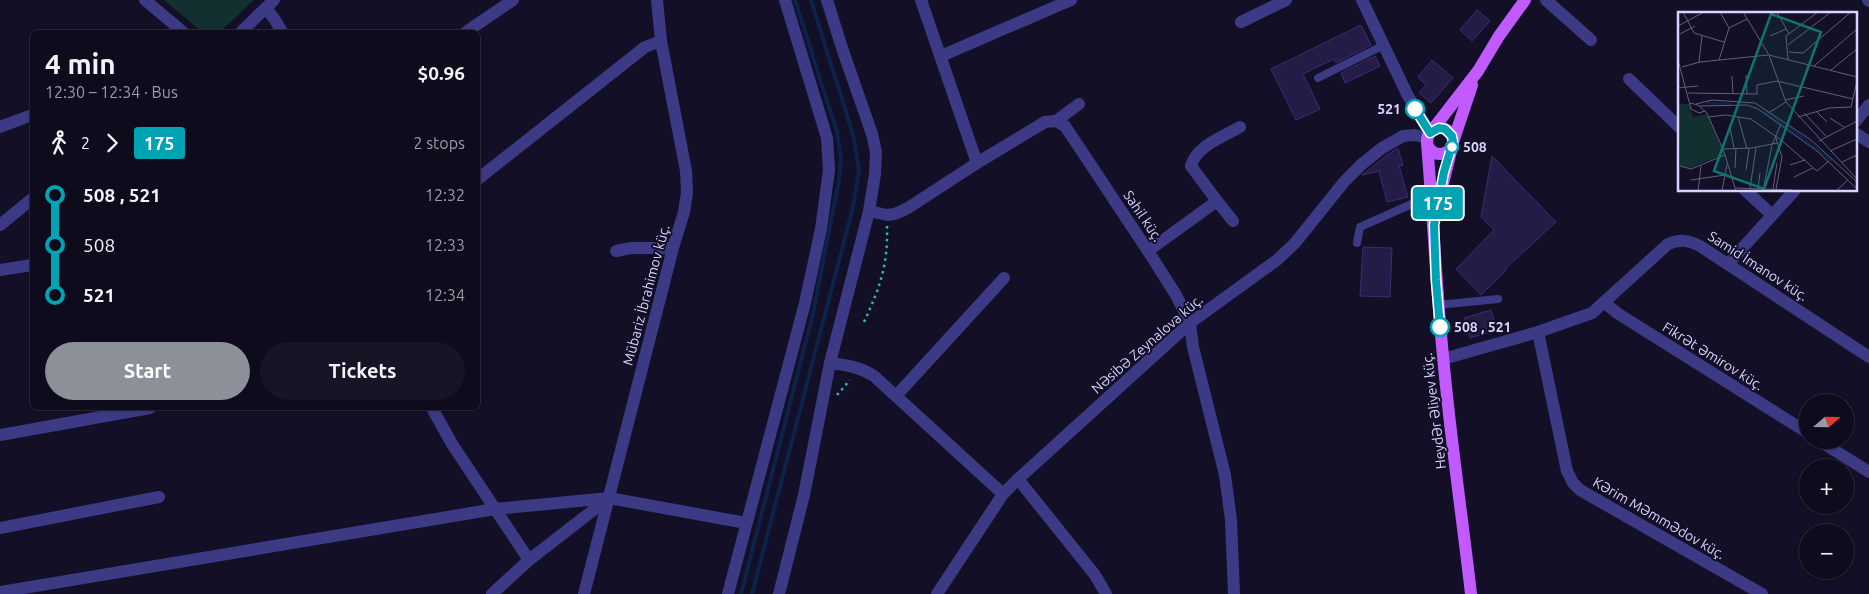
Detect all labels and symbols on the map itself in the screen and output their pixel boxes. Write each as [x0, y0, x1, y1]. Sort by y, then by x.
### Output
inset map [1678, 12, 1856, 191]
marker: 521 [1405, 99, 1425, 119]
place label: 521 [1377, 101, 1401, 117]
place label: 508 [1463, 139, 1487, 155]
marker: 508 [1445, 140, 1459, 154]
street label: Sahil küç. [1120, 187, 1166, 245]
line badge: 175 [1409, 187, 1467, 219]
street label: Mübariz İbrahimov küç. [620, 223, 672, 367]
street label: Samid İmanov küç. [1705, 228, 1811, 304]
street label: Nəsibə Zeynalova küç. [1088, 291, 1206, 397]
marker: 508 , 521 [1430, 317, 1450, 337]
place label: 508 , 521 [1454, 319, 1511, 335]
street label: Fikrət Əmirov küç. [1660, 319, 1766, 393]
street label: Heydər Əliyev küç. [1419, 352, 1449, 470]
north arrow [1799, 394, 1854, 449]
street label: Kərim Məmmədov küç. [1590, 474, 1728, 562]

